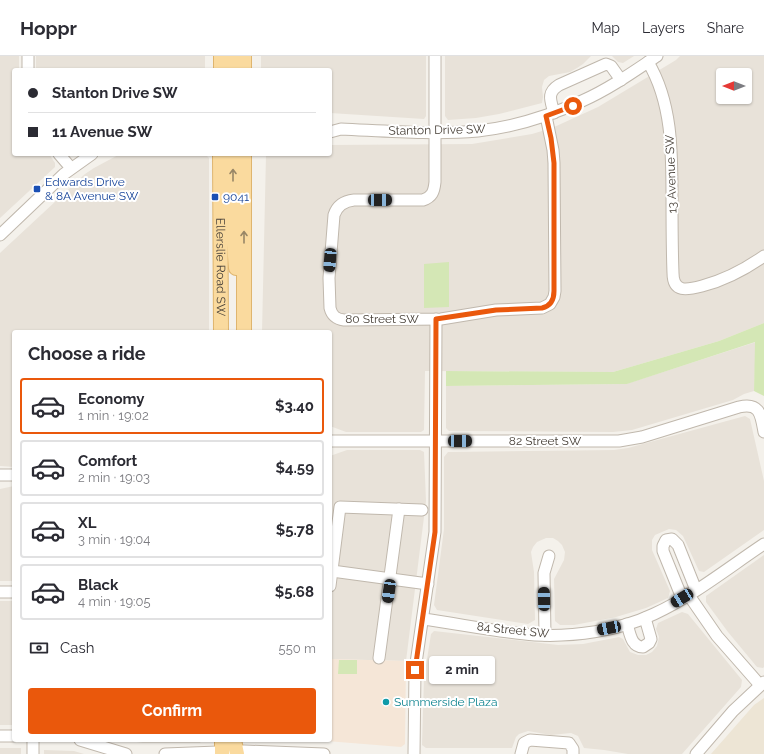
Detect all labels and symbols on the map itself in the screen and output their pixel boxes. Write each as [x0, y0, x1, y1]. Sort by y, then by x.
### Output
north arrow [716, 68, 752, 104]
route start [564, 97, 582, 115]
street label: Stanton Drive SW [388, 122, 486, 138]
street label: 13 Avenue SW [663, 134, 679, 214]
one-way arrow [229, 169, 237, 182]
place label: Edwards Drive & 8A Avenue SW [45, 175, 139, 203]
marker: Edwards Drive & 8A Avenue SW [32, 184, 42, 194]
place label: 9041 [223, 190, 249, 204]
marker: 9041 [210, 192, 220, 202]
car [368, 194, 392, 206]
street label: Ellerslie Road SW [213, 218, 228, 317]
one-way arrow [240, 231, 248, 244]
car [323, 248, 337, 272]
street label: 80 Street SW [345, 312, 419, 326]
street label: 82 Street SW [509, 434, 582, 448]
car [448, 435, 472, 447]
car [381, 578, 397, 604]
car [538, 587, 550, 611]
car [669, 587, 695, 609]
street label: 84 Street SW [476, 619, 550, 641]
car [596, 620, 622, 636]
callout: 2 min [429, 656, 495, 684]
route end [406, 661, 424, 679]
place label: Summerside Plaza [394, 695, 497, 709]
marker: Summerside Plaza [381, 697, 391, 707]

